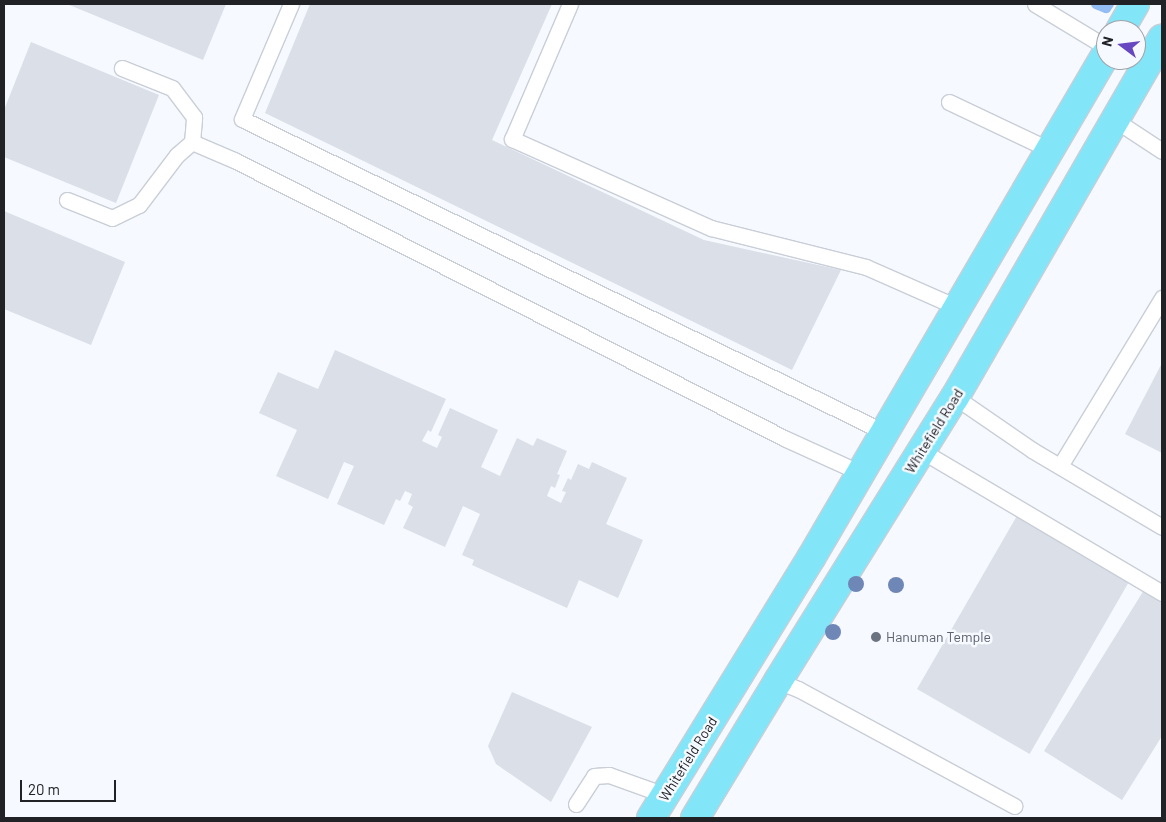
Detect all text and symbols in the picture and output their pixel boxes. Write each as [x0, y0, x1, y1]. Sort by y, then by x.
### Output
north arrow [1096, 20, 1146, 70]
text: N [1098, 35, 1116, 48]
street label: Whitefield Road [901, 386, 967, 476]
place label: Hanuman Temple [886, 629, 991, 645]
marker: Hanuman Temple [870, 631, 882, 643]
street label: Whitefield Road [655, 714, 721, 804]
scale bar [22, 770, 119, 802]
text: 20 m [28, 780, 60, 798]

